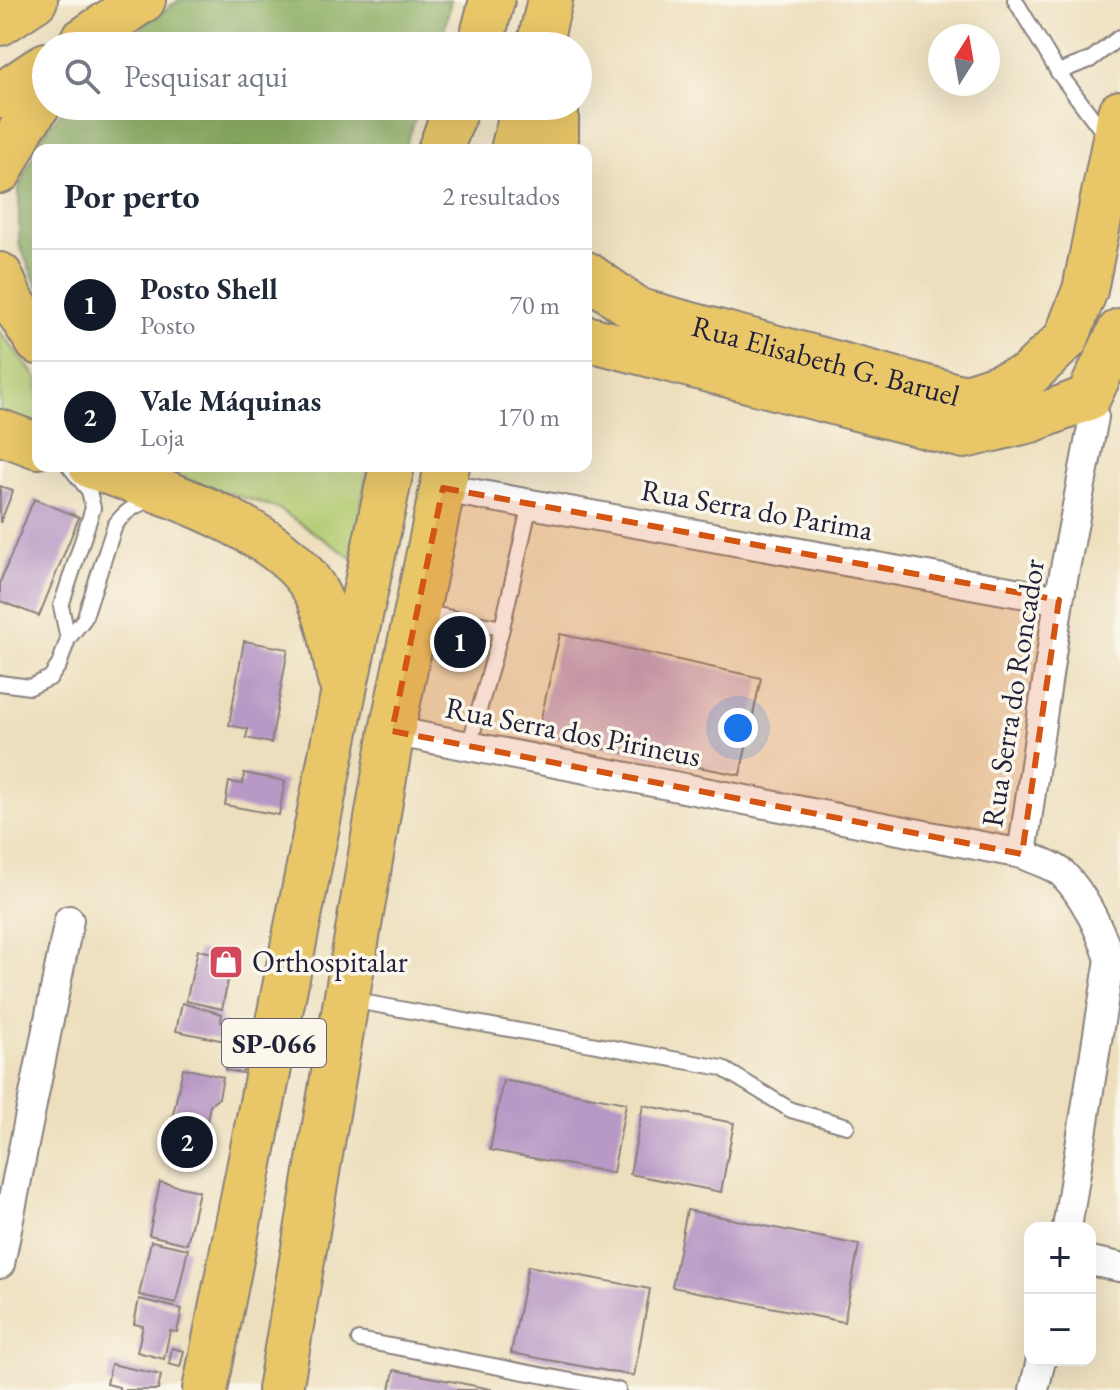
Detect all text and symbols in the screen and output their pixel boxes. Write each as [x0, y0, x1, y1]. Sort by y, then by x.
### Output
north arrow [928, 24, 1000, 96]
search box [32, 32, 592, 120]
icon: search [60, 54, 104, 98]
text: Pesquisar aqui [124, 57, 288, 96]
text: Por perto [64, 174, 200, 218]
text: 2 resultados [442, 179, 560, 213]
text: Posto Shell [140, 269, 278, 308]
text: 1 [83, 288, 97, 322]
text: 70 m [510, 288, 560, 322]
street label: Rua Elisabeth G. Baruel [688, 306, 964, 415]
text: Posto [140, 308, 195, 342]
text: Vale Máquinas [140, 381, 321, 420]
text: 2 [83, 400, 97, 434]
text: 170 m [497, 400, 560, 434]
text: Loja [140, 420, 184, 454]
street label: Rua Serra do Parima [638, 470, 876, 549]
street label: Rua Serra do Roncador [972, 556, 1053, 830]
pin: 1 [434, 612, 486, 672]
street label: Rua Serra dos Pirineus [442, 688, 704, 775]
your location [718, 708, 758, 748]
place label: Orthospitalar [252, 942, 408, 981]
shop icon: Orthospitalar [207, 943, 245, 981]
road number: SP-066 [222, 1019, 326, 1067]
pin: 2 [161, 1112, 213, 1172]
map controls [1024, 1222, 1096, 1366]
button: + [1024, 1222, 1096, 1294]
button: − [1024, 1294, 1096, 1366]

